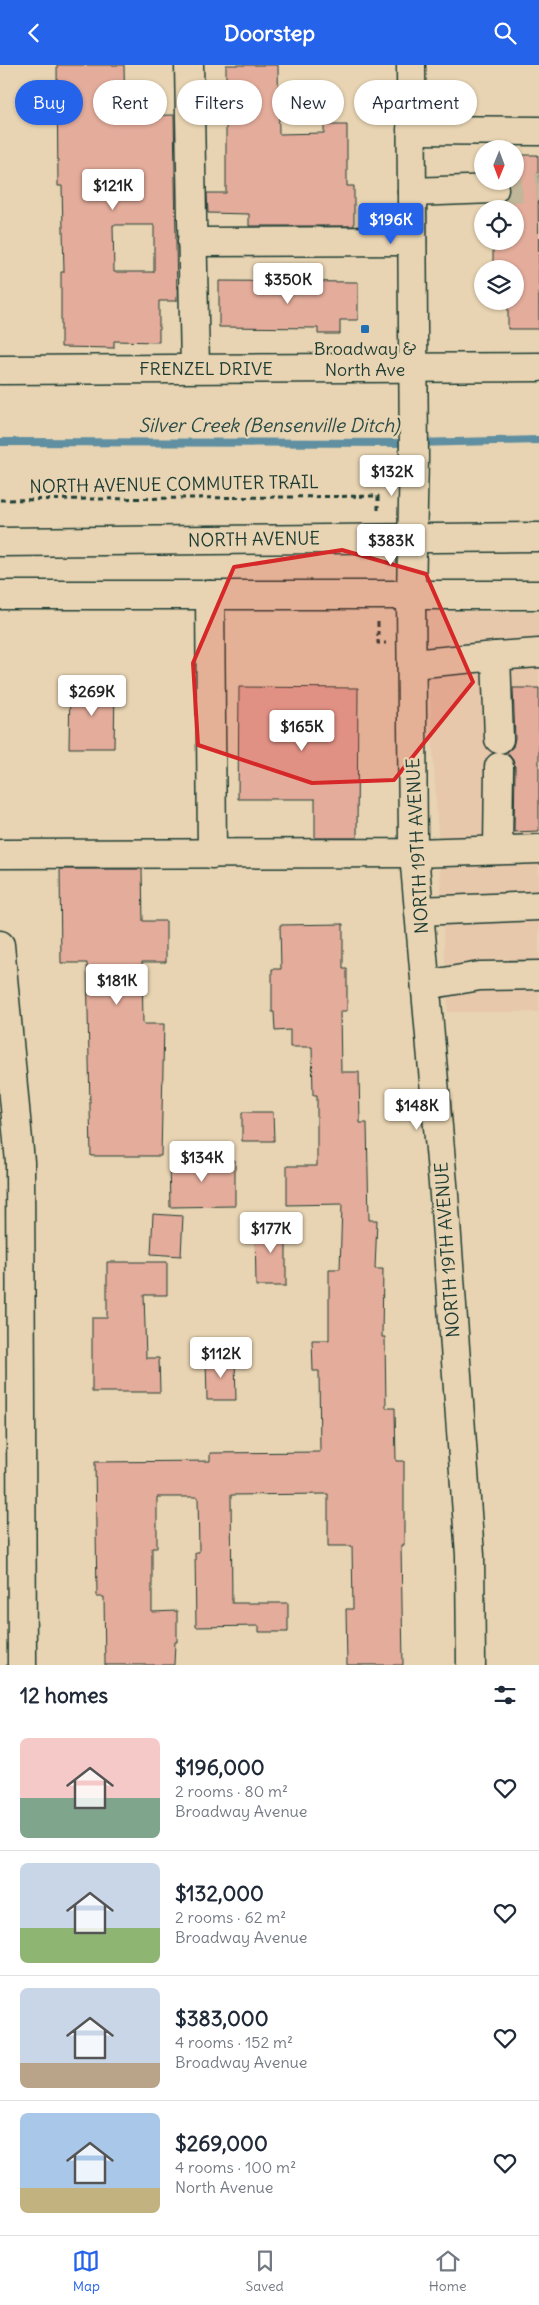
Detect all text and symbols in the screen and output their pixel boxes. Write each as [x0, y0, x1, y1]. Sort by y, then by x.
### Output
icon: back [20, 19, 48, 47]
text: Doorstep [224, 19, 315, 47]
icon: search [491, 19, 519, 47]
chip: Buy [15, 80, 83, 125]
chip: Rent [93, 80, 167, 125]
chip: Filters [177, 80, 262, 125]
chip: New [272, 80, 344, 125]
chip: Apartment [354, 80, 477, 125]
north arrow [474, 140, 524, 190]
map controls [474, 140, 524, 310]
pin: $121K [78, 169, 148, 211]
text: $121K [93, 175, 133, 195]
button: locate [474, 200, 524, 250]
pin: $196K [356, 203, 426, 245]
text: $196K [369, 209, 413, 229]
button: layers [474, 260, 524, 310]
pin: $350K [253, 263, 323, 305]
text: $350K [264, 269, 312, 289]
marker: Broadway & North Ave [359, 323, 371, 335]
place label: Broadway & North Ave [314, 337, 416, 381]
street label: FRENZEL DRIVE [139, 357, 273, 380]
water label: Silver Creek (Bensenville Ditch) [139, 413, 401, 437]
pin: $132K [357, 455, 427, 497]
text: $132K [371, 461, 413, 481]
street label: NORTH AVENUE COMMUTER TRAIL [29, 470, 319, 498]
pin: $383K [356, 523, 426, 566]
street label: NORTH AVENUE [188, 526, 320, 552]
text: $383K [368, 530, 414, 550]
pin: $269K [57, 675, 127, 717]
text: $269K [69, 681, 115, 701]
pin: $165K [267, 709, 337, 752]
text: $165K [280, 716, 324, 736]
street label: NORTH 19TH AVENUE [401, 758, 433, 934]
pin: $181K [82, 963, 152, 1006]
text: $181K [97, 970, 137, 990]
pin: $148K [382, 1089, 452, 1131]
text: $148K [395, 1095, 439, 1115]
pin: $134K [167, 1141, 237, 1183]
text: $134K [180, 1147, 224, 1167]
street label: NORTH 19TH AVENUE [429, 1161, 465, 1339]
pin: $177K [236, 1211, 306, 1254]
text: $177K [251, 1218, 291, 1238]
pin: $112K [186, 1337, 256, 1379]
text: $112K [201, 1343, 241, 1363]
icon: filters [491, 1681, 519, 1709]
text: 12 homes [20, 1682, 108, 1709]
text: $196,000 [175, 1754, 265, 1781]
icon: home [60, 1758, 120, 1818]
icon: heart [491, 1774, 519, 1802]
text: 2 rooms · 80 m² [175, 1781, 288, 1801]
text: Broadway Avenue [175, 1801, 308, 1821]
text: $132,000 [175, 1880, 264, 1907]
icon: home [60, 1883, 120, 1943]
icon: heart [491, 1899, 519, 1927]
text: 2 rooms · 62 m² [175, 1907, 286, 1927]
text: Broadway Avenue [175, 1927, 308, 1947]
text: $383,000 [175, 2005, 268, 2032]
icon: home [60, 2008, 120, 2068]
icon: heart [491, 2024, 519, 2052]
text: 4 rooms · 152 m² [175, 2032, 293, 2052]
text: Broadway Avenue [175, 2052, 308, 2072]
text: $269,000 [175, 2130, 268, 2157]
icon: home [60, 2133, 120, 2193]
icon: heart [491, 2149, 519, 2177]
text: 4 rooms · 100 m² [175, 2157, 296, 2177]
text: North Avenue [175, 2177, 274, 2197]
tab: Map [72, 2247, 100, 2295]
tab: Saved [245, 2247, 284, 2295]
tab: Home [429, 2247, 466, 2295]

